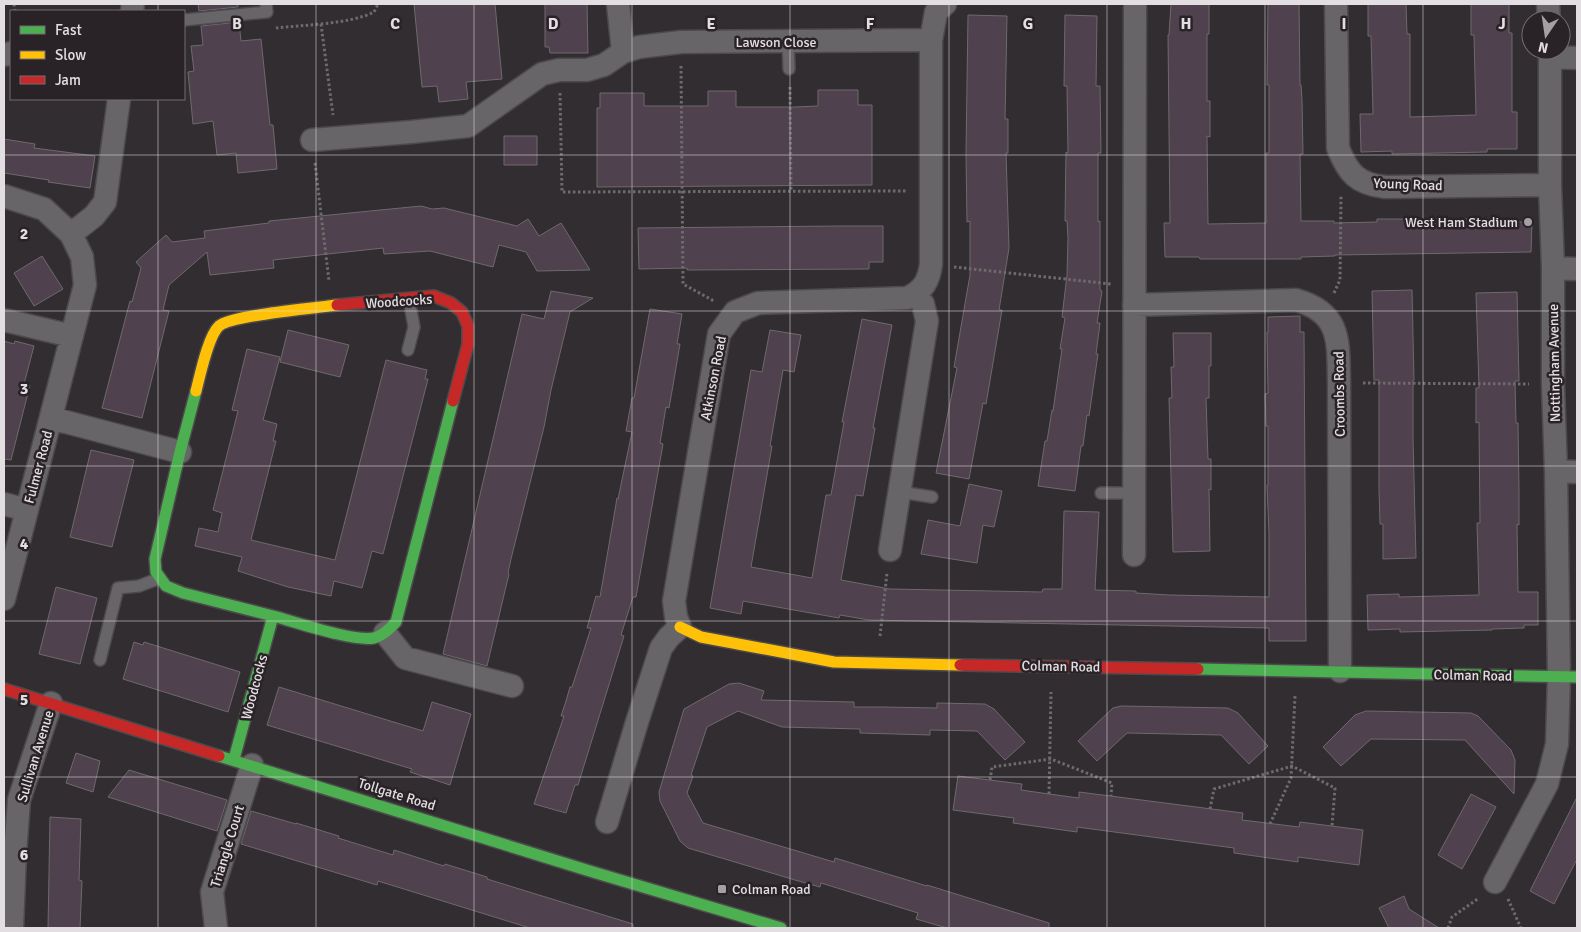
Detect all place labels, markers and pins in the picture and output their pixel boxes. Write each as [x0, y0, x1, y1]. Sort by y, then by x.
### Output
place label: West Ham Stadium [1405, 214, 1518, 231]
marker: West Ham Stadium [1522, 216, 1534, 228]
place label: Colman Road [732, 881, 811, 898]
marker: Colman Road [716, 883, 728, 895]

